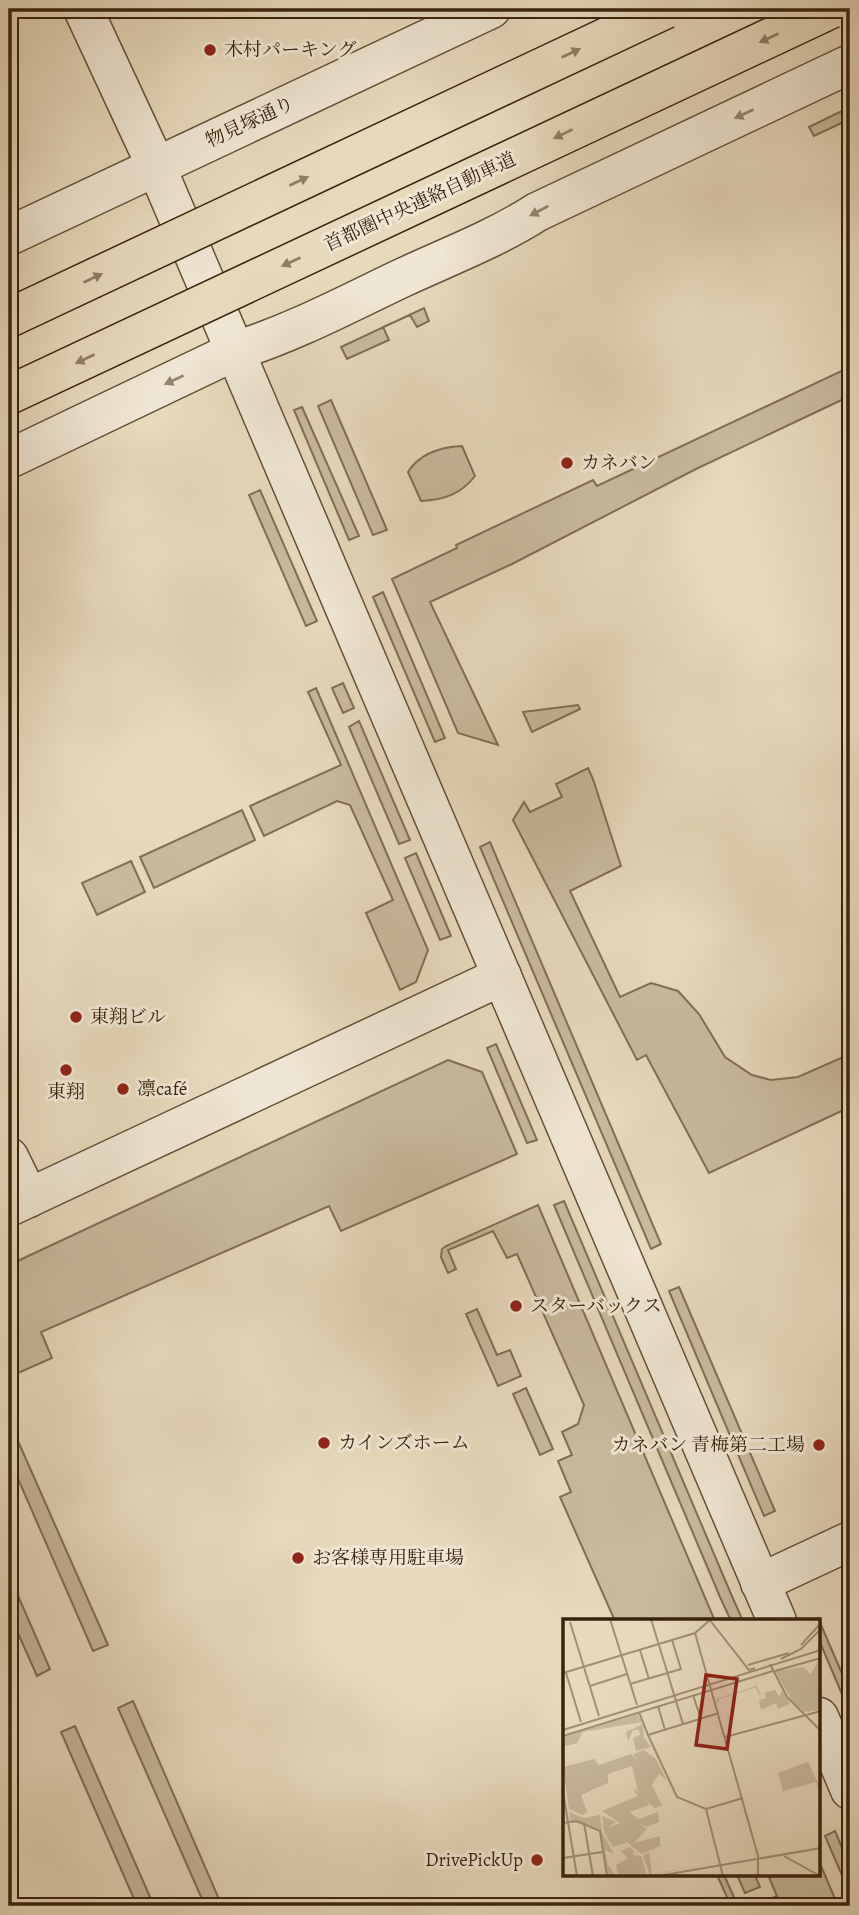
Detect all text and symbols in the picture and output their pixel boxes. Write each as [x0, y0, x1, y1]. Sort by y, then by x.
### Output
one-way arrow [759, 32, 779, 44]
place label: 木村パーキング [224, 37, 356, 63]
marker: 木村パーキング [202, 42, 218, 58]
one-way arrow [561, 48, 581, 59]
street label: 物見塚通り [201, 90, 299, 154]
one-way arrow [734, 108, 754, 119]
one-way arrow [553, 129, 573, 140]
street label: 首都圏中央連絡自動車道 [320, 146, 520, 258]
one-way arrow [289, 176, 309, 187]
one-way arrow [529, 206, 549, 217]
one-way arrow [281, 256, 301, 268]
one-way arrow [83, 272, 103, 284]
one-way arrow [75, 353, 95, 365]
one-way arrow [163, 375, 184, 386]
place label: カネバン [581, 450, 657, 476]
marker: カネバン [559, 455, 575, 471]
place label: 東翔ビル [90, 1004, 166, 1030]
marker: 東翔ビル [68, 1009, 84, 1025]
marker: 東翔 [58, 1062, 74, 1078]
place label: 凛café [137, 1076, 187, 1102]
place label: 東翔 [47, 1079, 85, 1105]
marker: 凛café [115, 1081, 131, 1097]
place label: スターバックス [530, 1293, 662, 1319]
marker: スターバックス [508, 1298, 524, 1314]
place label: カインズホーム [338, 1430, 470, 1456]
place label: カネバン 青梅第二工場 [611, 1432, 805, 1458]
marker: カインズホーム [316, 1435, 332, 1451]
marker: カネバン 青梅第二工場 [811, 1437, 827, 1453]
place label: お客様専用駐車場 [312, 1545, 464, 1571]
marker: お客様専用駐車場 [290, 1550, 306, 1566]
inset map [563, 1619, 820, 1876]
place label: DrivePickUp [425, 1847, 523, 1873]
marker: DrivePickUp [529, 1852, 545, 1868]

